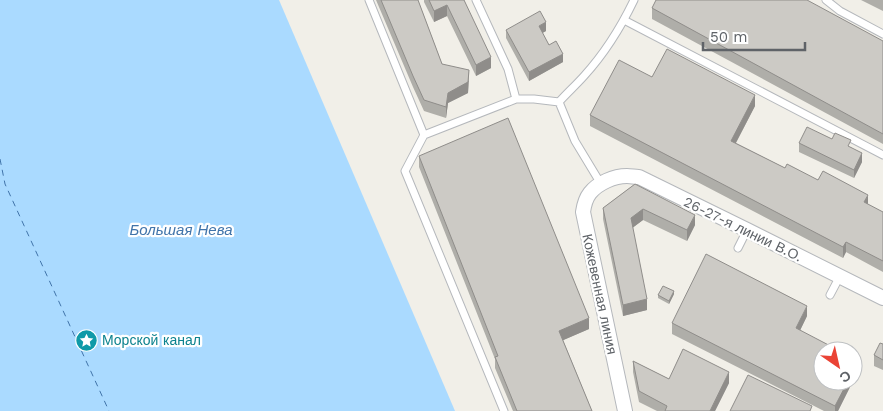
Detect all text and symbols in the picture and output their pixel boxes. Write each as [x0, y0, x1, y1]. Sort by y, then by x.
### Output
scale bar [703, 20, 806, 52]
text: 50 m [710, 28, 747, 46]
street label: 26-27-я линии В.О. [681, 193, 805, 265]
water label: Большая Нева [130, 221, 233, 239]
street label: Кожевенная линия [579, 232, 621, 356]
place icon: Морской канал [74, 328, 98, 352]
place label: Морской канал [102, 332, 201, 348]
north arrow [813, 341, 863, 391]
text: С [837, 367, 854, 386]

